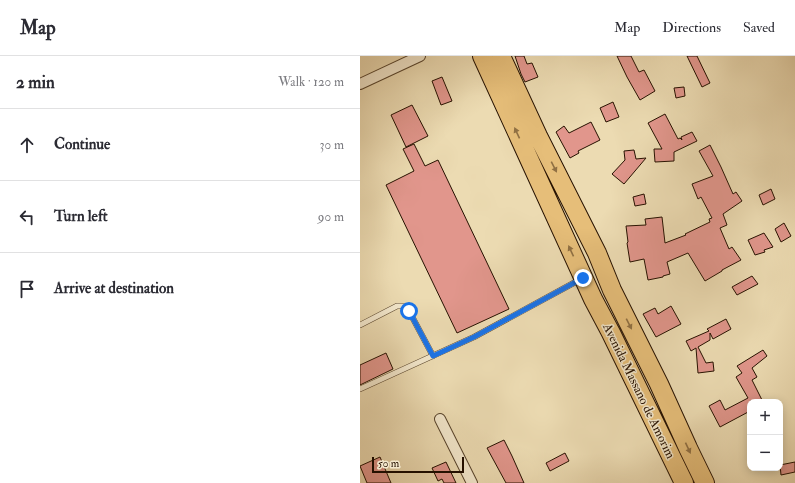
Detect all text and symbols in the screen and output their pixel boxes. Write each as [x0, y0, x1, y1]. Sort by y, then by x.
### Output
text: Map [20, 16, 56, 40]
text: Map [614, 19, 640, 36]
text: Directions [662, 19, 721, 36]
text: Saved [743, 19, 775, 36]
text: 2 min [16, 72, 55, 93]
text: Walk · 120 m [278, 74, 344, 90]
one-way arrow [514, 127, 520, 138]
icon: ahead [16, 134, 38, 156]
text: Continue [54, 135, 110, 154]
text: 30 m [320, 137, 344, 153]
one-way arrow [551, 161, 557, 173]
icon: left [16, 206, 38, 228]
text: Turn left [54, 207, 108, 226]
text: 90 m [318, 209, 344, 225]
one-way arrow [568, 245, 574, 256]
route end [574, 269, 592, 287]
icon: arrive [16, 278, 38, 300]
text: Arrive at destination [54, 279, 174, 298]
route start [400, 302, 418, 320]
one-way arrow [626, 319, 632, 330]
street label: Avenida Massano de Amorim [599, 320, 679, 461]
map controls [747, 399, 783, 471]
button: + [747, 399, 783, 435]
button: − [747, 435, 783, 471]
one-way arrow [685, 442, 691, 454]
scale bar [372, 455, 464, 474]
text: 50 m [378, 457, 399, 470]

